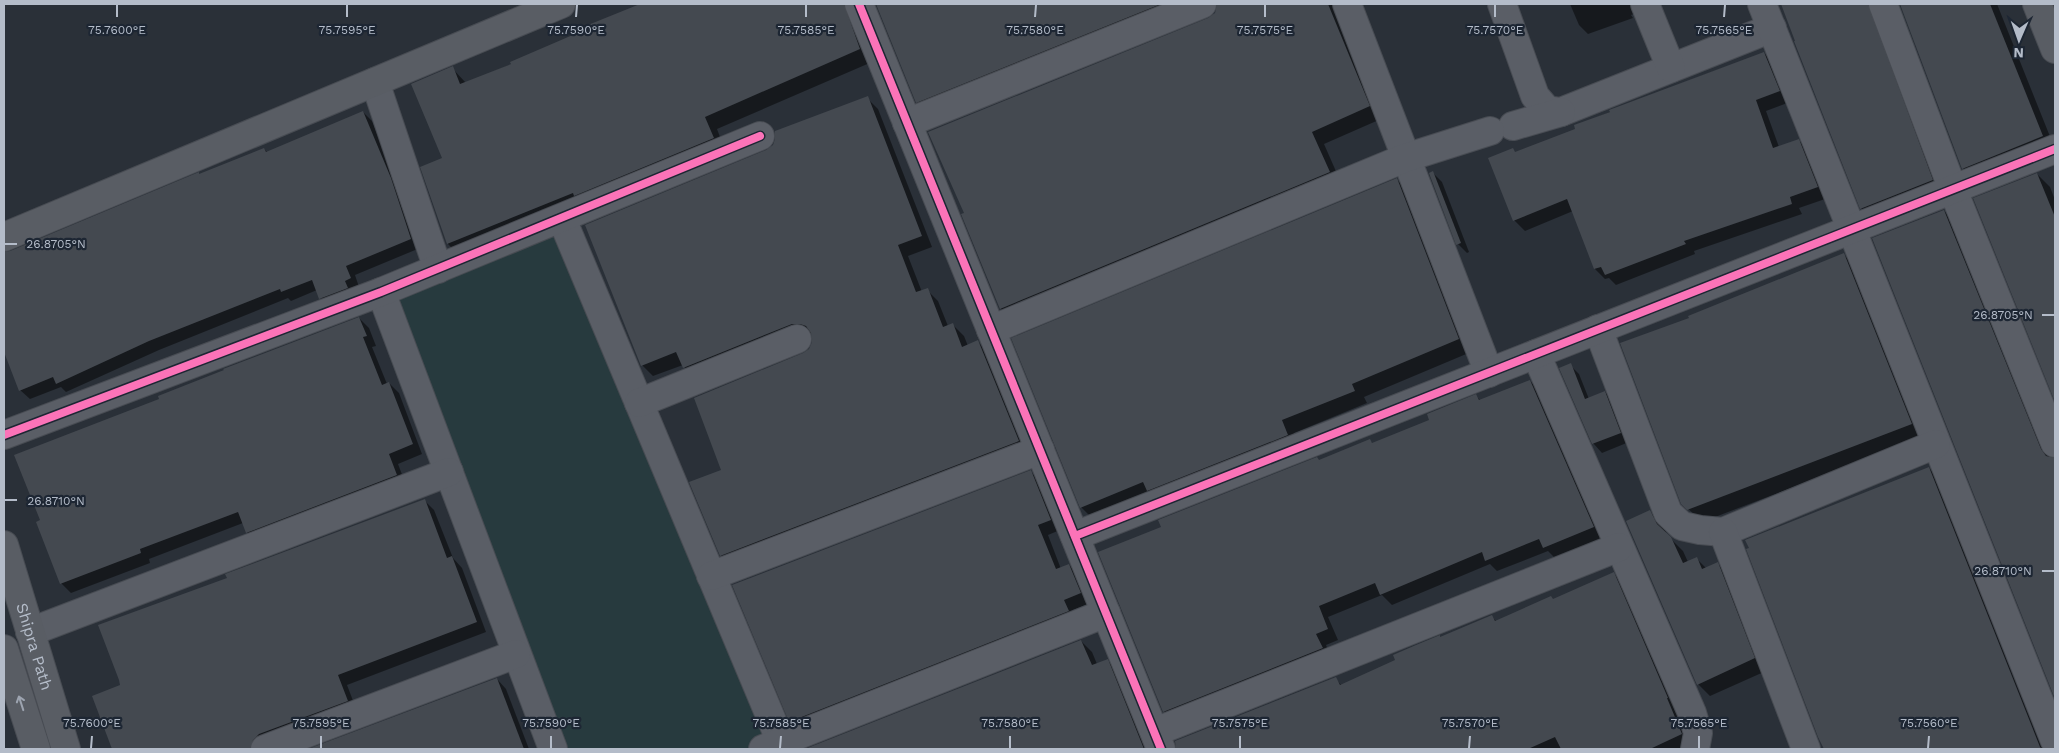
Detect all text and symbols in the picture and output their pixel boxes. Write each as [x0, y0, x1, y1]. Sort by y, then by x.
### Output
north arrow [1994, 15, 2044, 65]
text: 75.7600°E [88, 23, 146, 37]
text: 75.7595°E [318, 23, 376, 37]
text: 75.7590°E [547, 23, 605, 37]
text: 75.7585°E [777, 23, 835, 37]
text: 75.7580°E [1006, 23, 1064, 37]
text: 75.7575°E [1237, 23, 1294, 37]
text: 75.7570°E [1467, 23, 1524, 37]
text: 75.7565°E [1695, 23, 1753, 37]
text: N [2013, 45, 2024, 61]
text: 26.8705°N [26, 237, 86, 251]
text: 26.8705°N [1973, 308, 2033, 322]
text: 26.8710°N [27, 494, 85, 508]
text: 26.8710°N [1974, 564, 2032, 578]
street label: Shipra Path [12, 601, 57, 692]
one-way arrow [16, 696, 25, 711]
text: 75.7600°E [63, 716, 121, 730]
text: 75.7595°E [292, 716, 350, 730]
text: 75.7590°E [522, 716, 580, 730]
text: 75.7585°E [752, 716, 810, 730]
text: 75.7580°E [981, 716, 1039, 730]
text: 75.7575°E [1212, 716, 1269, 730]
text: 75.7570°E [1442, 716, 1499, 730]
text: 75.7565°E [1670, 716, 1728, 730]
text: 75.7560°E [1900, 716, 1958, 730]

